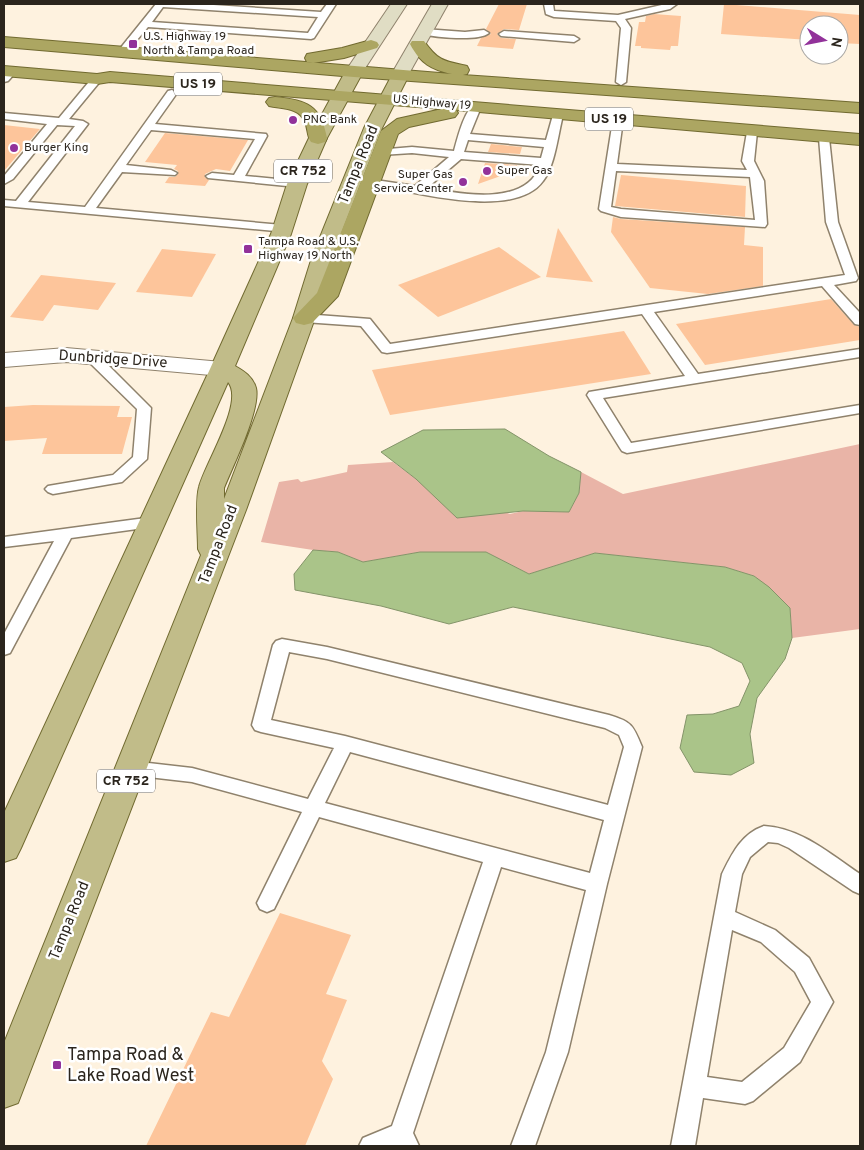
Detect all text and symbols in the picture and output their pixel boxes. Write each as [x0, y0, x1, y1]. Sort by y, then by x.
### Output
north arrow [799, 15, 849, 65]
place label: U.S. Highway 19 North & Tampa Road [143, 29, 254, 59]
text: N [826, 36, 845, 48]
marker: U.S. Highway 19 North & Tampa Road [127, 38, 139, 50]
road number: US 19 [174, 72, 222, 96]
street label: US Highway 19 [392, 92, 472, 114]
road number: US 19 [585, 108, 633, 130]
place label: PNC Bank [303, 112, 357, 128]
marker: PNC Bank [287, 114, 299, 126]
street label: Tampa Road [335, 123, 383, 207]
place label: Burger King [24, 140, 89, 156]
marker: Burger King [8, 142, 20, 154]
road number: CR 752 [274, 160, 332, 182]
place label: Super Gas [497, 163, 552, 179]
marker: Super Gas [481, 165, 493, 177]
place label: Super Gas Service Center [373, 167, 453, 197]
marker: Super Gas Service Center [457, 176, 469, 188]
place label: Tampa Road & U.S. Highway 19 North [258, 234, 359, 264]
marker: Tampa Road & U.S. Highway 19 North [242, 243, 254, 255]
street label: Dunbridge Drive [58, 347, 168, 373]
street label: Tampa Road [195, 503, 243, 587]
road number: CR 752 [97, 769, 155, 792]
street label: Tampa Road [46, 879, 94, 963]
place label: Tampa Road & Lake Road West [67, 1044, 194, 1088]
marker: Tampa Road & Lake Road West [51, 1059, 63, 1071]

